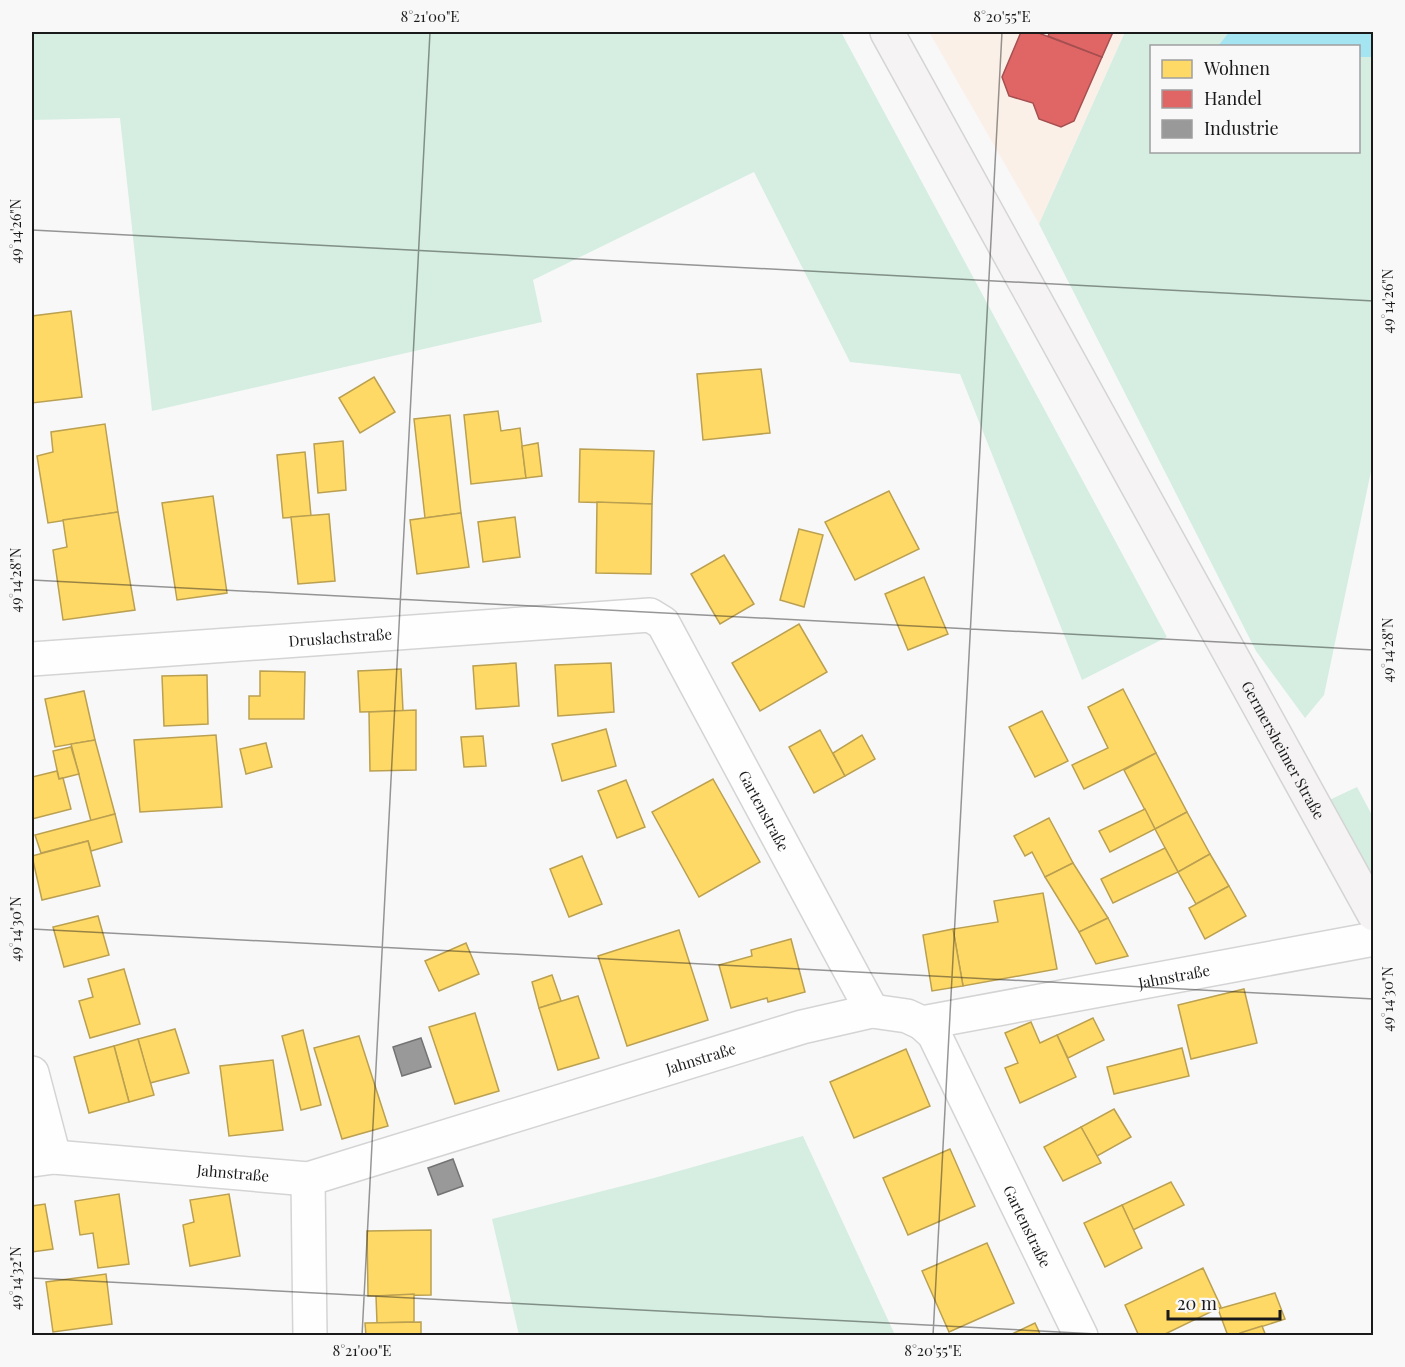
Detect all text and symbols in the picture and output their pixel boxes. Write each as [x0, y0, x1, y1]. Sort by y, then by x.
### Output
text: 8°21'00"E [400, 6, 460, 26]
text: 8°20'55"E [973, 6, 1031, 26]
legend [1150, 45, 1360, 153]
text: Wohnen [1203, 56, 1270, 80]
text: Handel [1204, 86, 1262, 110]
text: Industrie [1204, 116, 1279, 140]
text: 49°14'26"N [5, 198, 25, 263]
text: 49°14'26"N [1377, 268, 1397, 333]
text: 49°14'28"N [5, 547, 25, 613]
text: 49°14'28"N [1377, 617, 1397, 683]
street label: Druslachstraße [288, 623, 393, 651]
street label: Germersheimer Straße [1237, 677, 1330, 823]
street label: Gartenstraße [734, 767, 794, 855]
text: 49°14'30"N [5, 896, 25, 962]
street label: Jahnstraße [1136, 960, 1211, 993]
text: 49°14'30"N [1377, 966, 1397, 1032]
street label: Jahnstraße [662, 1038, 738, 1079]
street label: Jahnstraße [195, 1159, 270, 1186]
street label: Gartenstraße [999, 1182, 1056, 1271]
text: 49°14'32"N [5, 1246, 25, 1310]
scale bar [1168, 1283, 1280, 1321]
text: 20 m [1177, 1291, 1217, 1315]
text: 8°21'00"E [332, 1340, 392, 1360]
text: 8°20'55"E [904, 1340, 962, 1360]

